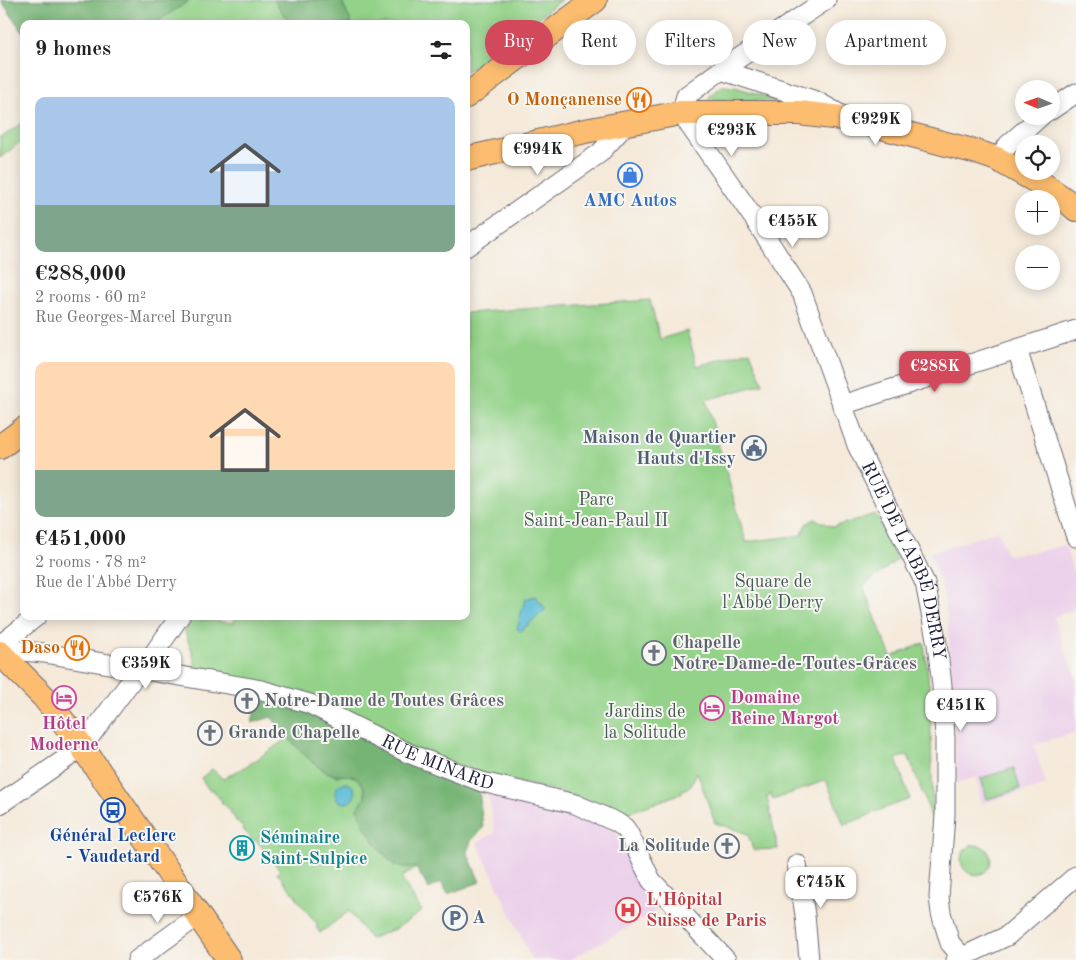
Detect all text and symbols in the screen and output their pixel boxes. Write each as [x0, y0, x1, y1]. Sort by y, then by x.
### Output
chip: Buy [485, 20, 553, 65]
chip: Rent [563, 20, 636, 65]
chip: Filters [646, 20, 733, 65]
chip: New [743, 20, 816, 65]
chip: Apartment [826, 20, 946, 65]
icon: filters [427, 36, 455, 64]
text: 9 homes [35, 39, 111, 60]
north arrow [1015, 80, 1060, 125]
map controls [1015, 80, 1060, 290]
restaurant icon: O Monçanense [626, 87, 652, 113]
place label: O Monçanense [507, 91, 622, 109]
pin: €929K [841, 104, 911, 146]
text: €929K [851, 112, 901, 128]
pin: €293K [697, 114, 767, 157]
text: €293K [707, 123, 757, 139]
icon: home [200, 130, 290, 220]
pin: €994K [503, 134, 573, 176]
button: locate [1015, 135, 1060, 180]
text: €994K [513, 142, 563, 158]
shop icon: AMC Autos [617, 162, 643, 188]
button: + [1015, 190, 1060, 235]
place label: AMC Autos [583, 192, 677, 210]
pin: €455K [758, 206, 828, 248]
text: €455K [768, 214, 818, 230]
button: − [1015, 245, 1060, 290]
text: €288,000 [35, 264, 126, 285]
text: 2 rooms · 60 m² [35, 290, 146, 306]
text: Rue Georges-Marcel Burgun [35, 310, 232, 326]
pin: €288K [900, 350, 970, 393]
text: €288K [910, 359, 960, 375]
icon: home [200, 395, 290, 485]
place label: Maison de Quartier Hauts d'Issy [583, 429, 736, 468]
public building icon: Maison de Quartier Hauts d'Issy [741, 435, 767, 461]
street label: RUE DE L'ABBÉ DERRY [858, 459, 948, 661]
park label: Parc Saint-Jean-Paul II [524, 491, 668, 530]
text: €451,000 [35, 529, 126, 550]
text: 2 rooms · 78 m² [35, 555, 146, 571]
park label: Square de l'Abbé Derry [722, 573, 824, 612]
text: Rue de l'Abbé Derry [35, 575, 177, 591]
place label: Chapelle Notre-Dame-de-Toutes-Grâces [672, 634, 917, 673]
restaurant icon: Daso [64, 635, 90, 661]
place label: Daso [20, 639, 60, 657]
church icon: Chapelle Notre-Dame-de-Toutes-Grâces [641, 640, 667, 666]
pin: €359K [111, 648, 181, 690]
text: €359K [121, 656, 171, 672]
hotel icon: Hôtel Moderne [51, 685, 77, 711]
church icon: Notre-Dame de Toutes Grâces [234, 688, 260, 714]
place label: Domaine Reine Margot [730, 689, 840, 728]
pin: €451K [926, 690, 996, 732]
place label: Notre-Dame de Toutes Grâces [264, 692, 504, 710]
hotel icon: Domaine Reine Margot [699, 695, 725, 721]
text: €451K [936, 698, 986, 714]
park label: Jardins de la Solitude [604, 703, 686, 742]
place label: Hôtel Moderne [29, 715, 99, 754]
church icon: Grande Chapelle [197, 720, 223, 746]
place label: Grande Chapelle [228, 724, 360, 742]
street label: RUE MINARD [378, 732, 495, 793]
bus stop icon: Général Leclerc - Vaudetard [100, 797, 126, 823]
place label: Général Leclerc - Vaudetard [50, 827, 176, 866]
place label: Séminaire Saint-Sulpice [260, 829, 368, 868]
church icon: La Solitude [714, 833, 740, 859]
building icon: Séminaire Saint-Sulpice [229, 835, 255, 861]
place label: La Solitude [618, 837, 710, 855]
pin: €745K [786, 866, 856, 909]
text: €745K [796, 875, 846, 891]
pin: €576K [123, 882, 193, 924]
text: €576K [133, 890, 183, 906]
place label: L'Hôpital Suisse de Paris [646, 891, 767, 930]
hospital icon: L'Hôpital Suisse de Paris [615, 897, 641, 923]
parking icon: A [442, 905, 468, 931]
place label: A [472, 909, 486, 927]

